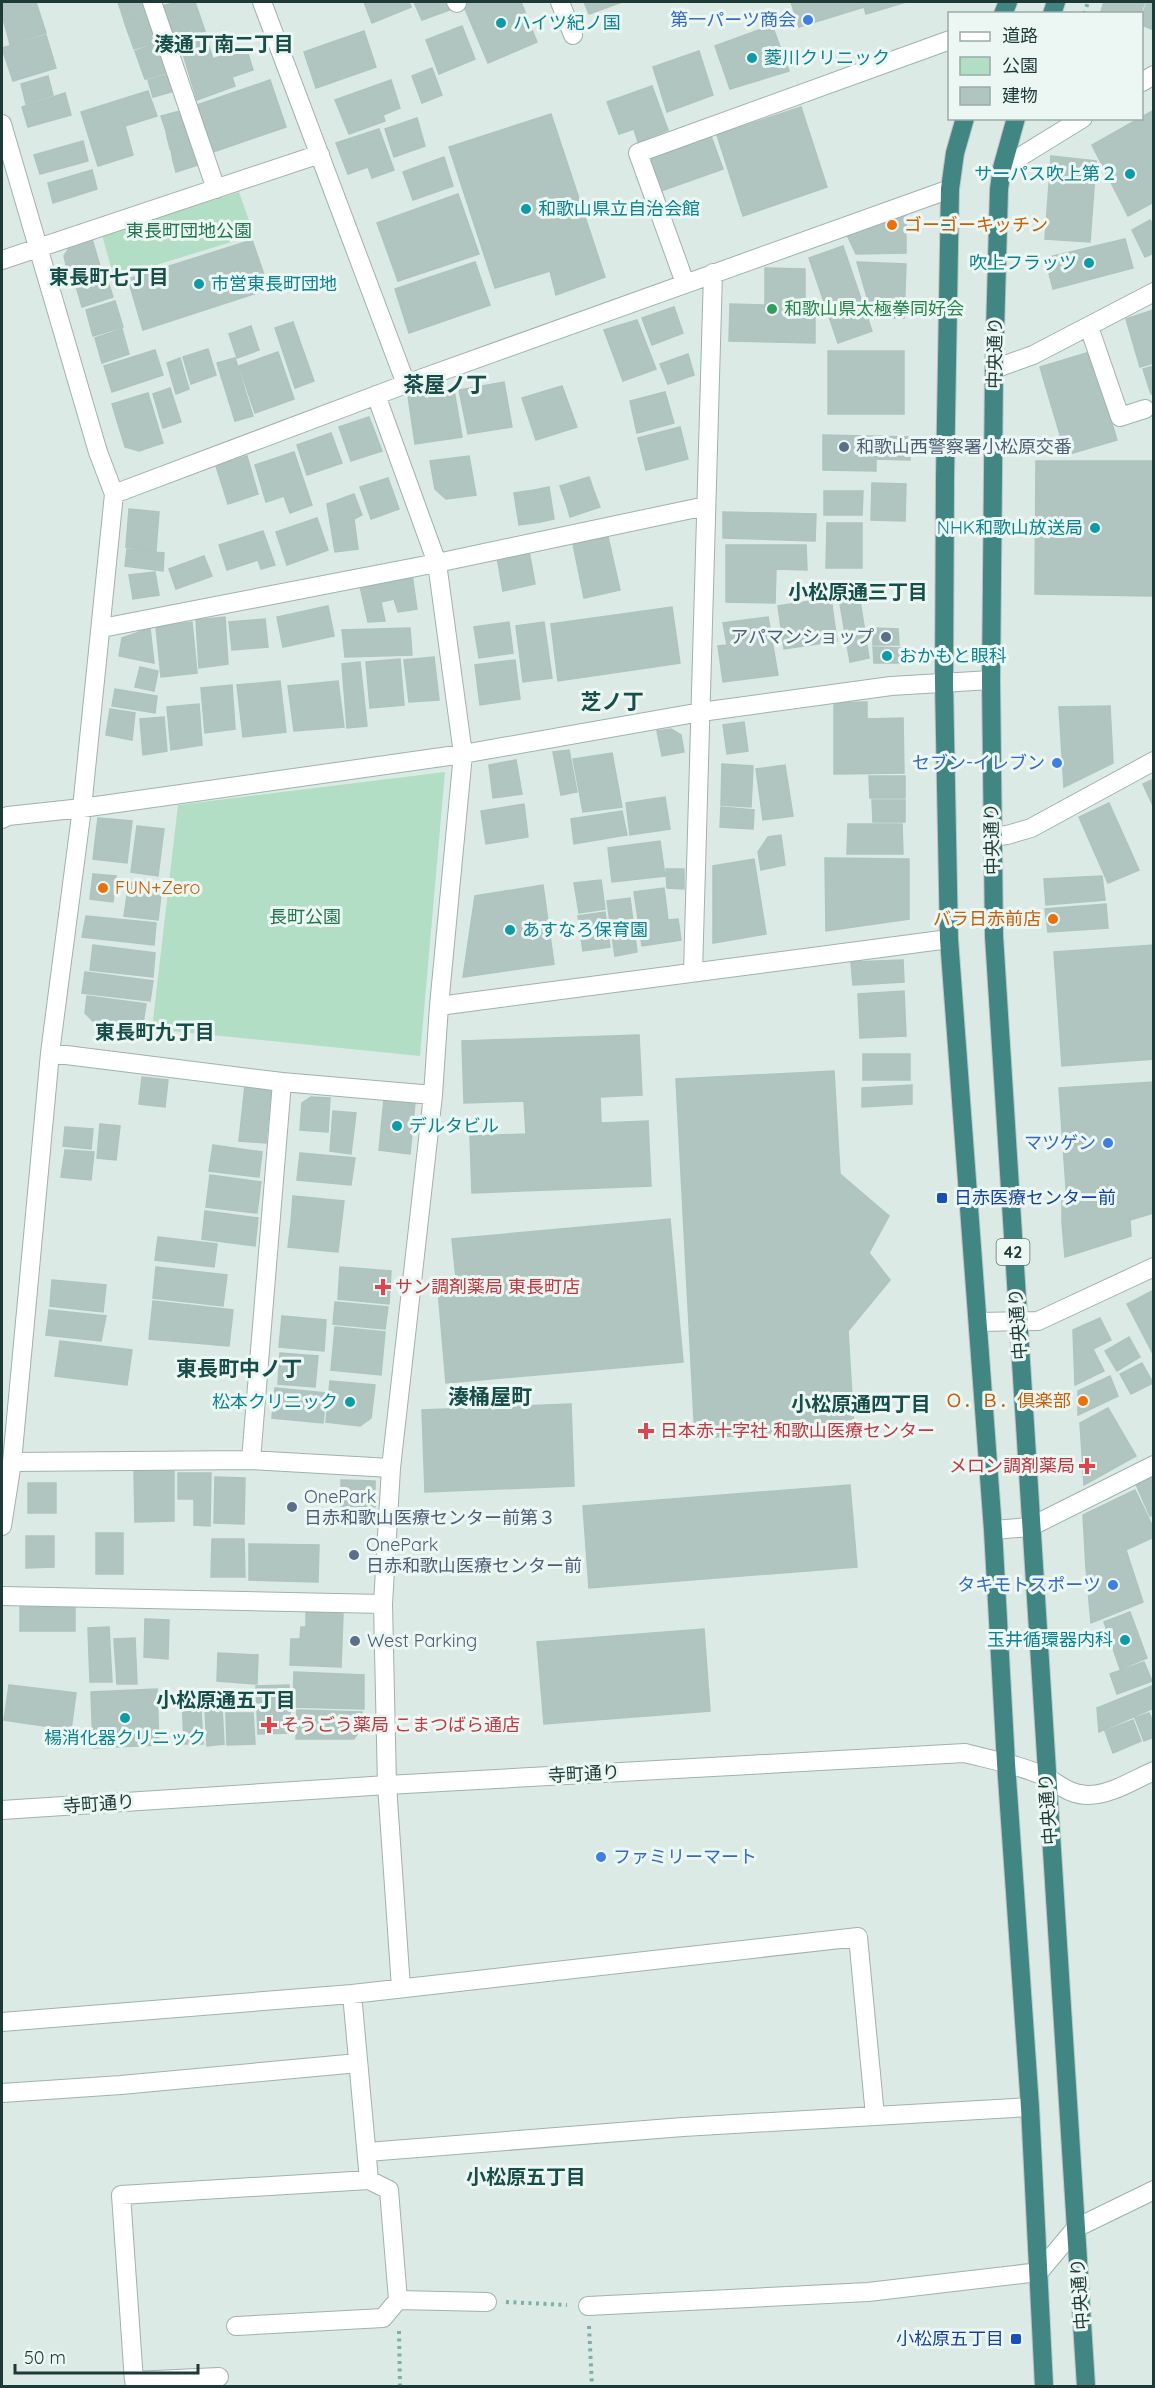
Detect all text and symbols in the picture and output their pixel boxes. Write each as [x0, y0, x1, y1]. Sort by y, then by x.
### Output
place label: 第一パーツ商会 [670, 8, 796, 31]
place label: ハイツ紀ノ国 [513, 11, 621, 34]
legend [948, 12, 1143, 120]
marker: 第一パーツ商会 [801, 13, 815, 27]
marker: ハイツ紀ノ国 [494, 16, 508, 30]
text: 道路 [1002, 24, 1038, 47]
district label: 湊通丁南二丁目 [154, 31, 294, 56]
place label: 菱川クリニック [764, 46, 890, 69]
marker: 菱川クリニック [745, 51, 759, 65]
text: 公園 [1002, 54, 1038, 77]
text: 建物 [1002, 84, 1038, 107]
place label: サーパス吹上第２ [974, 162, 1118, 185]
marker: サーパス吹上第２ [1123, 167, 1137, 181]
place label: 和歌山県立自治会館 [538, 197, 700, 220]
marker: 和歌山県立自治会館 [519, 202, 533, 216]
place label: ゴーゴーキッチン [904, 213, 1048, 236]
marker: ゴーゴーキッチン [885, 218, 899, 232]
park label: 東長町団地公園 [126, 219, 252, 242]
place label: 吹上フラッツ [969, 251, 1077, 274]
marker: 吹上フラッツ [1082, 256, 1096, 270]
district label: 東長町七丁目 [49, 264, 169, 289]
place label: 市営東長町団地 [211, 272, 337, 295]
marker: 市営東長町団地 [192, 277, 206, 291]
place label: 和歌山県太極拳同好会 [784, 297, 964, 320]
marker: 和歌山県太極拳同好会 [765, 302, 779, 316]
street label: 中央通り [982, 317, 1007, 389]
district label: 茶屋ノ丁 [403, 371, 487, 397]
place label: 和歌山西警察署小松原交番 [856, 435, 1072, 458]
marker: 和歌山西警察署小松原交番 [837, 440, 851, 454]
place label: NHK和歌山放送局 [937, 516, 1083, 539]
marker: NHK和歌山放送局 [1088, 521, 1102, 535]
district label: 小松原通三丁目 [788, 579, 928, 604]
place label: アパマンショップ [730, 625, 874, 648]
marker: アパマンショップ [879, 630, 893, 644]
place label: おかもと眼科 [899, 644, 1007, 667]
marker: おかもと眼科 [880, 649, 894, 663]
district label: 芝ノ丁 [581, 688, 644, 714]
place label: セブン-イレブン [912, 751, 1045, 774]
marker: セブン-イレブン [1050, 756, 1064, 770]
street label: 中央通り [979, 803, 1004, 875]
place label: FUN+Zero [115, 876, 200, 899]
marker: FUN+Zero [96, 881, 110, 895]
park label: 長町公園 [269, 905, 341, 928]
place label: バラ日赤前店 [933, 907, 1041, 930]
marker: バラ日赤前店 [1046, 912, 1060, 926]
place label: あすなろ保育園 [522, 918, 648, 941]
marker: あすなろ保育園 [503, 923, 517, 937]
district label: 東長町九丁目 [95, 1019, 215, 1044]
place label: デルタビル [409, 1114, 499, 1137]
marker: デルタビル [390, 1119, 404, 1133]
place label: マツゲン [1024, 1131, 1096, 1154]
marker: マツゲン [1101, 1136, 1115, 1150]
place label: 日赤医療センター前 [954, 1186, 1116, 1209]
marker: 日赤医療センター前 [935, 1191, 949, 1205]
road number: 42 [996, 1239, 1030, 1265]
place label: サン調剤薬局 東長町店 [395, 1275, 580, 1298]
marker: サン調剤薬局 東長町店 [376, 1280, 390, 1294]
street label: 中央通り [1004, 1287, 1031, 1361]
district label: 東長町中ノ丁 [176, 1355, 302, 1381]
district label: 湊桶屋町 [448, 1383, 532, 1409]
place label: Ｏ．Ｂ．倶楽部 [945, 1389, 1071, 1412]
place label: 松本クリニック [212, 1390, 338, 1413]
district label: 小松原通四丁目 [791, 1391, 931, 1416]
marker: Ｏ．Ｂ．倶楽部 [1076, 1394, 1090, 1408]
marker: 松本クリニック [343, 1395, 357, 1409]
place label: 日本赤十字社 和歌山医療センター [660, 1419, 935, 1442]
marker: 日本赤十字社 和歌山医療センター [637, 1422, 655, 1440]
place label: メロン調剤薬局 [949, 1454, 1075, 1477]
marker: メロン調剤薬局 [1080, 1459, 1094, 1473]
place label: OnePark 日赤和歌山医療センター前第３ [304, 1485, 556, 1529]
marker: OnePark 日赤和歌山医療センター前第３ [285, 1500, 299, 1514]
place label: OnePark 日赤和歌山医療センター前 [366, 1533, 582, 1577]
marker: OnePark 日赤和歌山医療センター前 [347, 1548, 361, 1562]
place label: タキモトスポーツ [957, 1573, 1101, 1596]
marker: タキモトスポーツ [1106, 1578, 1120, 1592]
place label: 玉井循環器内科 [987, 1628, 1113, 1651]
place label: West Parking [367, 1629, 477, 1652]
marker: 玉井循環器内科 [1118, 1633, 1132, 1647]
marker: West Parking [348, 1634, 362, 1648]
district label: 小松原通五丁目 [156, 1687, 296, 1712]
marker: 楊消化器クリニック [118, 1711, 132, 1725]
place label: そうごう薬局 こまつばら通店 [281, 1713, 520, 1736]
marker: そうごう薬局 こまつばら通店 [262, 1718, 276, 1732]
place label: 楊消化器クリニック [44, 1726, 206, 1749]
street label: 寺町通り [547, 1760, 621, 1787]
street label: 中央通り [1034, 1772, 1061, 1846]
street label: 寺町通り [62, 1790, 136, 1817]
place label: ファミリーマート [613, 1845, 757, 1868]
marker: ファミリーマート [594, 1850, 608, 1864]
district label: 小松原五丁目 [466, 2164, 586, 2189]
street label: 中央通り [1066, 2257, 1093, 2331]
place label: 小松原五丁目 [896, 2327, 1004, 2350]
marker: 小松原五丁目 [1009, 2332, 1023, 2346]
scale bar [15, 2337, 198, 2375]
text: 50 m [24, 2346, 66, 2369]

